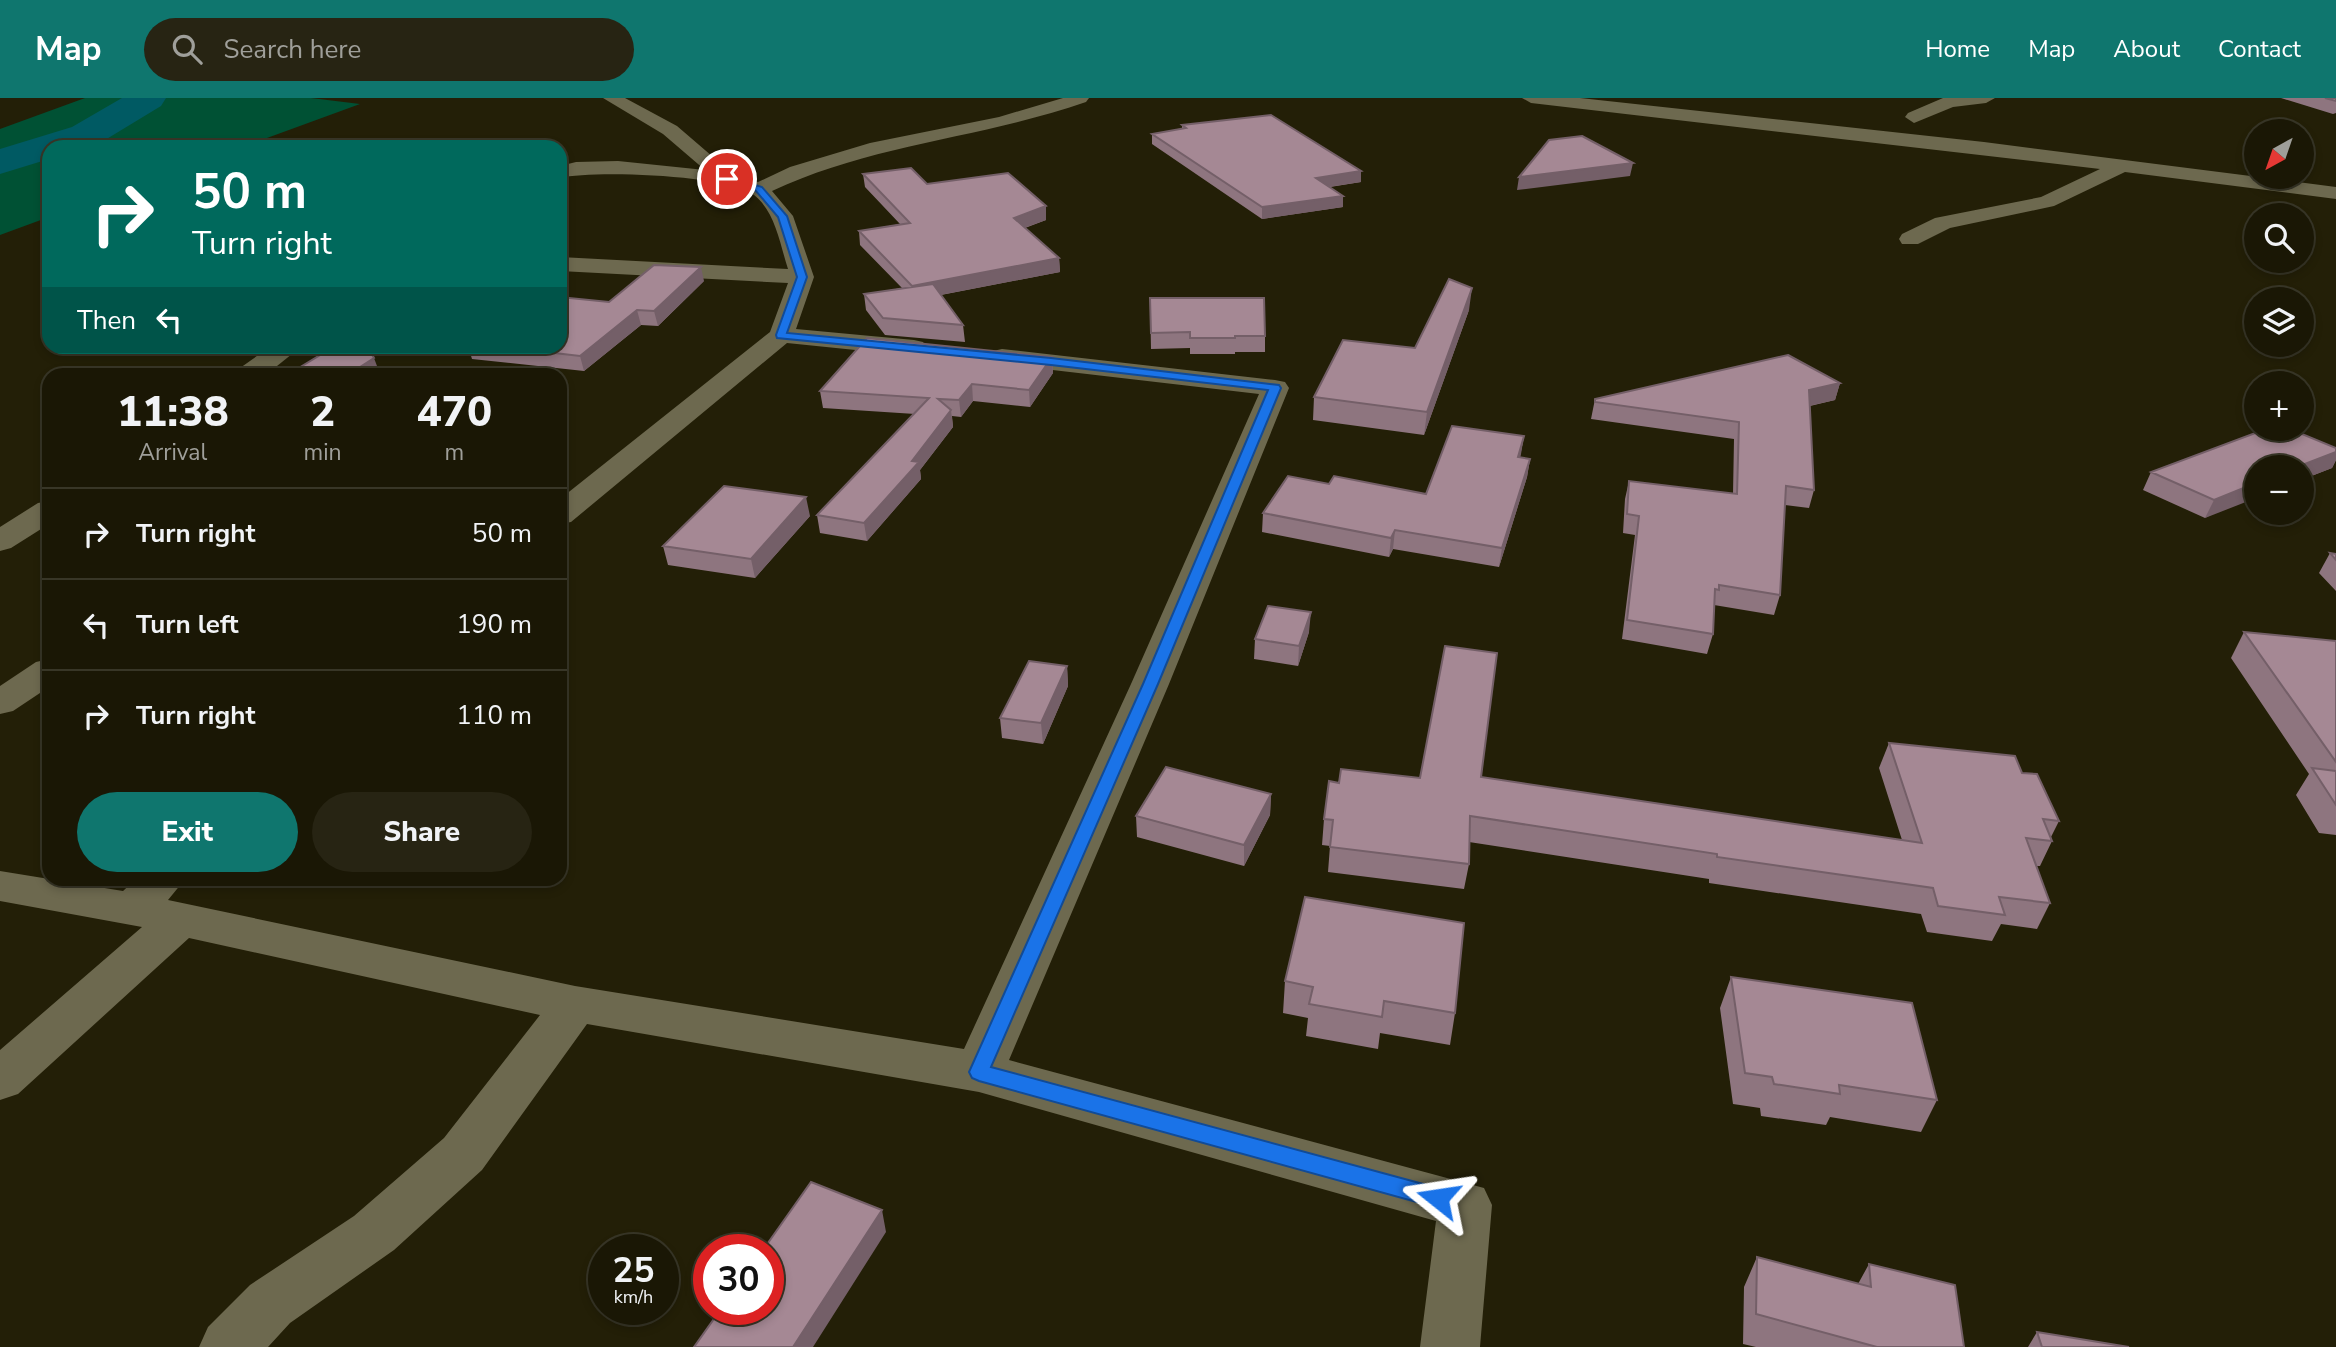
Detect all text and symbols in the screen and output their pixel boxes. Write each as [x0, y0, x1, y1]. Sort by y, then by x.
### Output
search box [144, 18, 634, 81]
text: Map [35, 27, 102, 72]
icon: search [168, 30, 206, 68]
text: Search here [224, 32, 361, 67]
text: Home [1925, 33, 1990, 65]
text: Map [2028, 33, 2075, 65]
text: About [2113, 33, 2180, 65]
text: Contact [2218, 33, 2301, 65]
north arrow [2244, 119, 2314, 189]
map controls [2244, 119, 2314, 525]
pin [697, 149, 757, 209]
text: 50 m [192, 158, 307, 225]
icon: arrive [708, 160, 746, 198]
icon: right [77, 168, 168, 259]
button: search [2244, 203, 2314, 273]
text: Turn right [192, 222, 332, 265]
button: layers [2244, 287, 2314, 357]
icon: left [150, 301, 188, 339]
text: Then [77, 303, 136, 338]
button: + [2244, 371, 2314, 441]
text: 11:38 [117, 384, 229, 441]
text: 2 [310, 384, 335, 441]
text: 470 [417, 384, 492, 441]
text: Arrival [138, 437, 207, 468]
text: min [304, 437, 342, 468]
text: m [444, 437, 464, 468]
button: − [2244, 455, 2314, 525]
icon: right [77, 515, 115, 553]
text: Turn right [136, 516, 255, 551]
text: 50 m [472, 516, 532, 551]
icon: left [77, 606, 115, 644]
text: Turn left [136, 607, 239, 642]
text: 190 m [456, 607, 532, 642]
icon: right [77, 697, 115, 735]
text: Turn right [136, 698, 255, 733]
text: 110 m [456, 698, 532, 733]
button: Exit [77, 792, 298, 872]
button: Share [312, 792, 532, 872]
position arrow [1401, 1161, 1475, 1235]
speed limit sign: 30 [693, 1234, 784, 1325]
text: 25 [612, 1247, 655, 1294]
text: km/h [614, 1285, 653, 1309]

